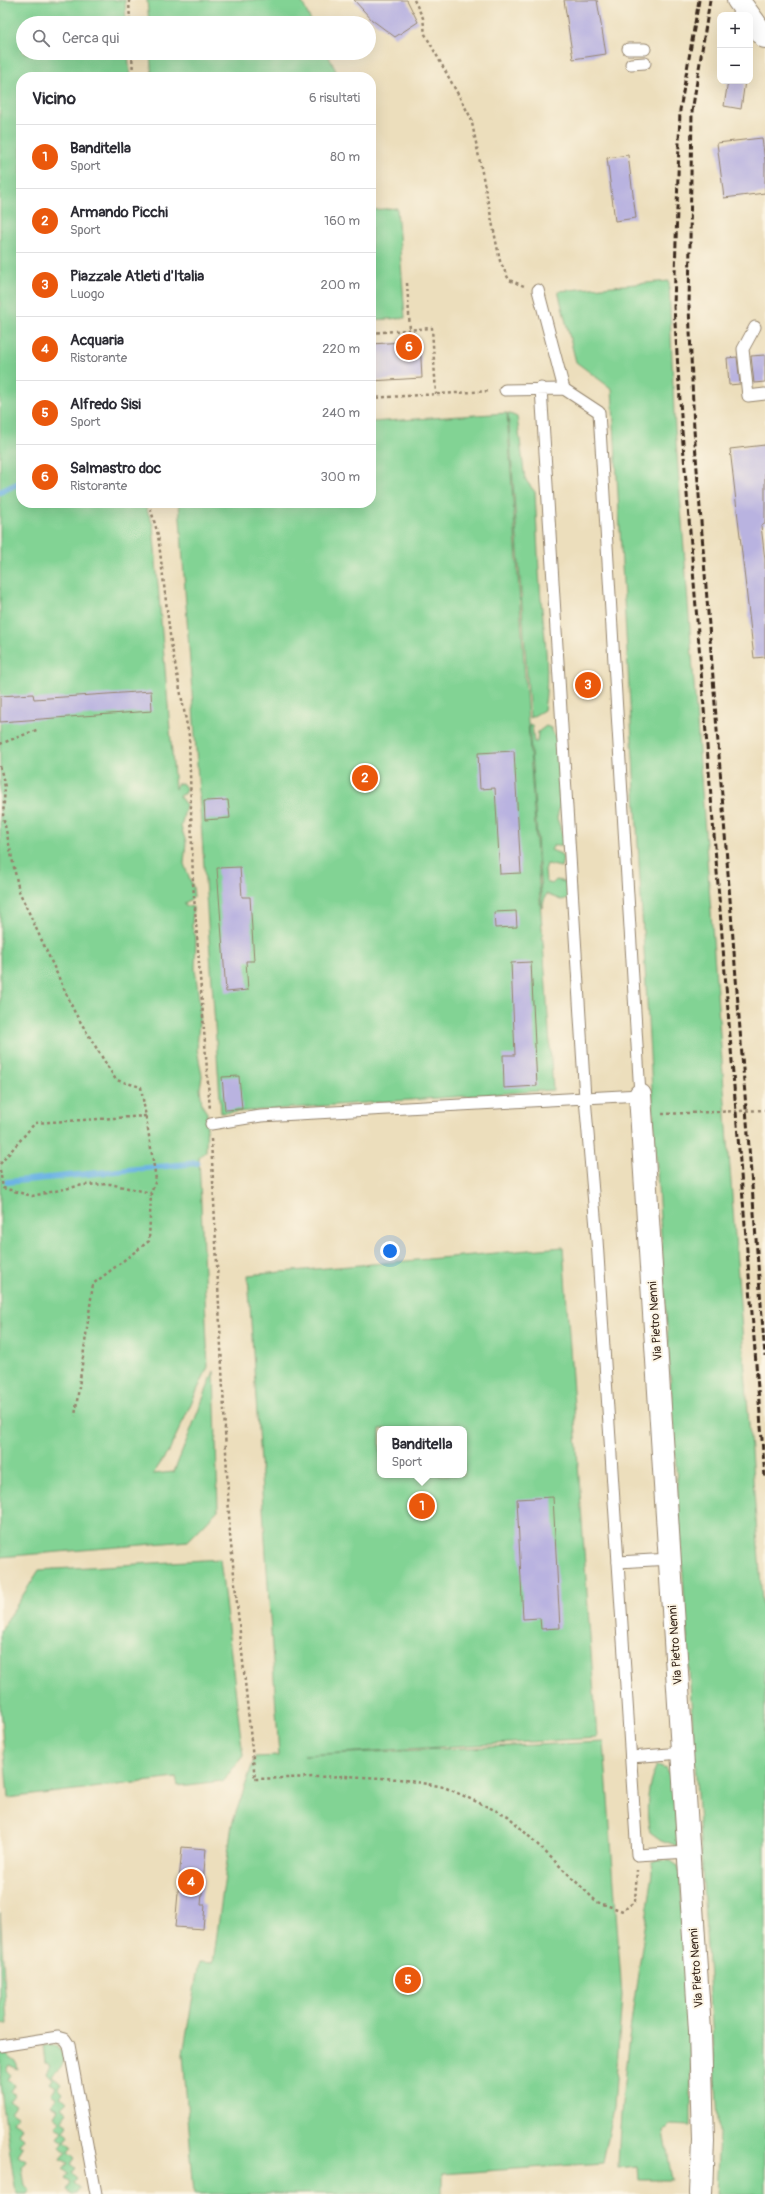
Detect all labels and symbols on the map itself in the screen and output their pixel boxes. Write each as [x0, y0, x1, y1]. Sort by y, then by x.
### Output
pin: 6 [396, 332, 422, 362]
pin: 3 [575, 670, 601, 700]
pin: 2 [352, 763, 378, 793]
your location [380, 1241, 400, 1261]
street label: Via Pietro Nenni [645, 1281, 666, 1361]
pin: 1 [409, 1491, 435, 1521]
street label: Via Pietro Nenni [665, 1605, 686, 1685]
pin: 4 [178, 1867, 204, 1897]
street label: Via Pietro Nenni [686, 1928, 707, 2008]
pin: 5 [395, 1965, 421, 1995]

